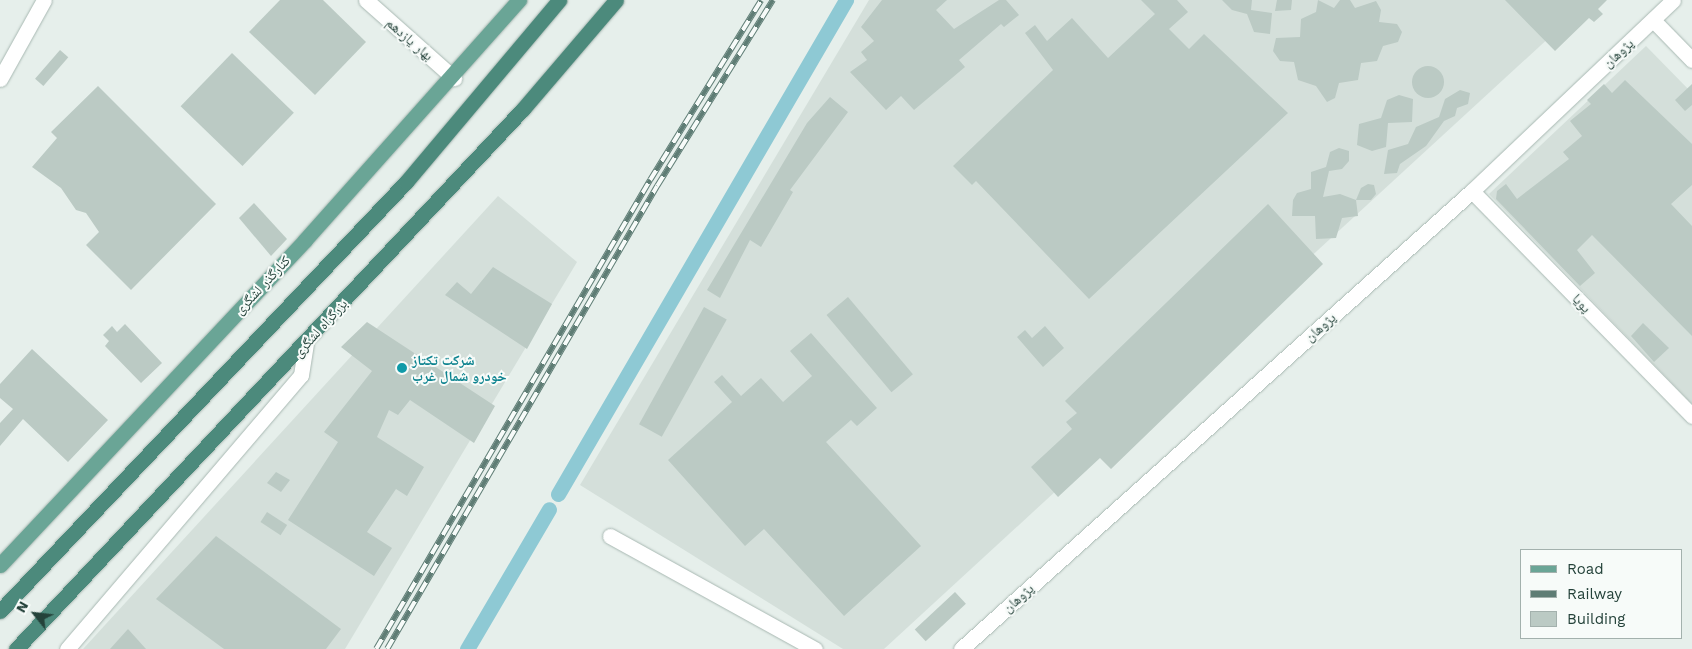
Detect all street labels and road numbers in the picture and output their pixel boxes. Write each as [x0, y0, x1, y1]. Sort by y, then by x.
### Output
street label: بهار یازدهم [383, 14, 437, 64]
street label: پژوهان [1599, 35, 1637, 71]
street label: کنارگذر لشگری [230, 252, 294, 318]
street label: پویا [1569, 290, 1595, 316]
street label: بزرگراه لشگری [289, 295, 351, 361]
street label: پژوهان [1301, 309, 1339, 345]
street label: پژوهان [999, 580, 1037, 616]

